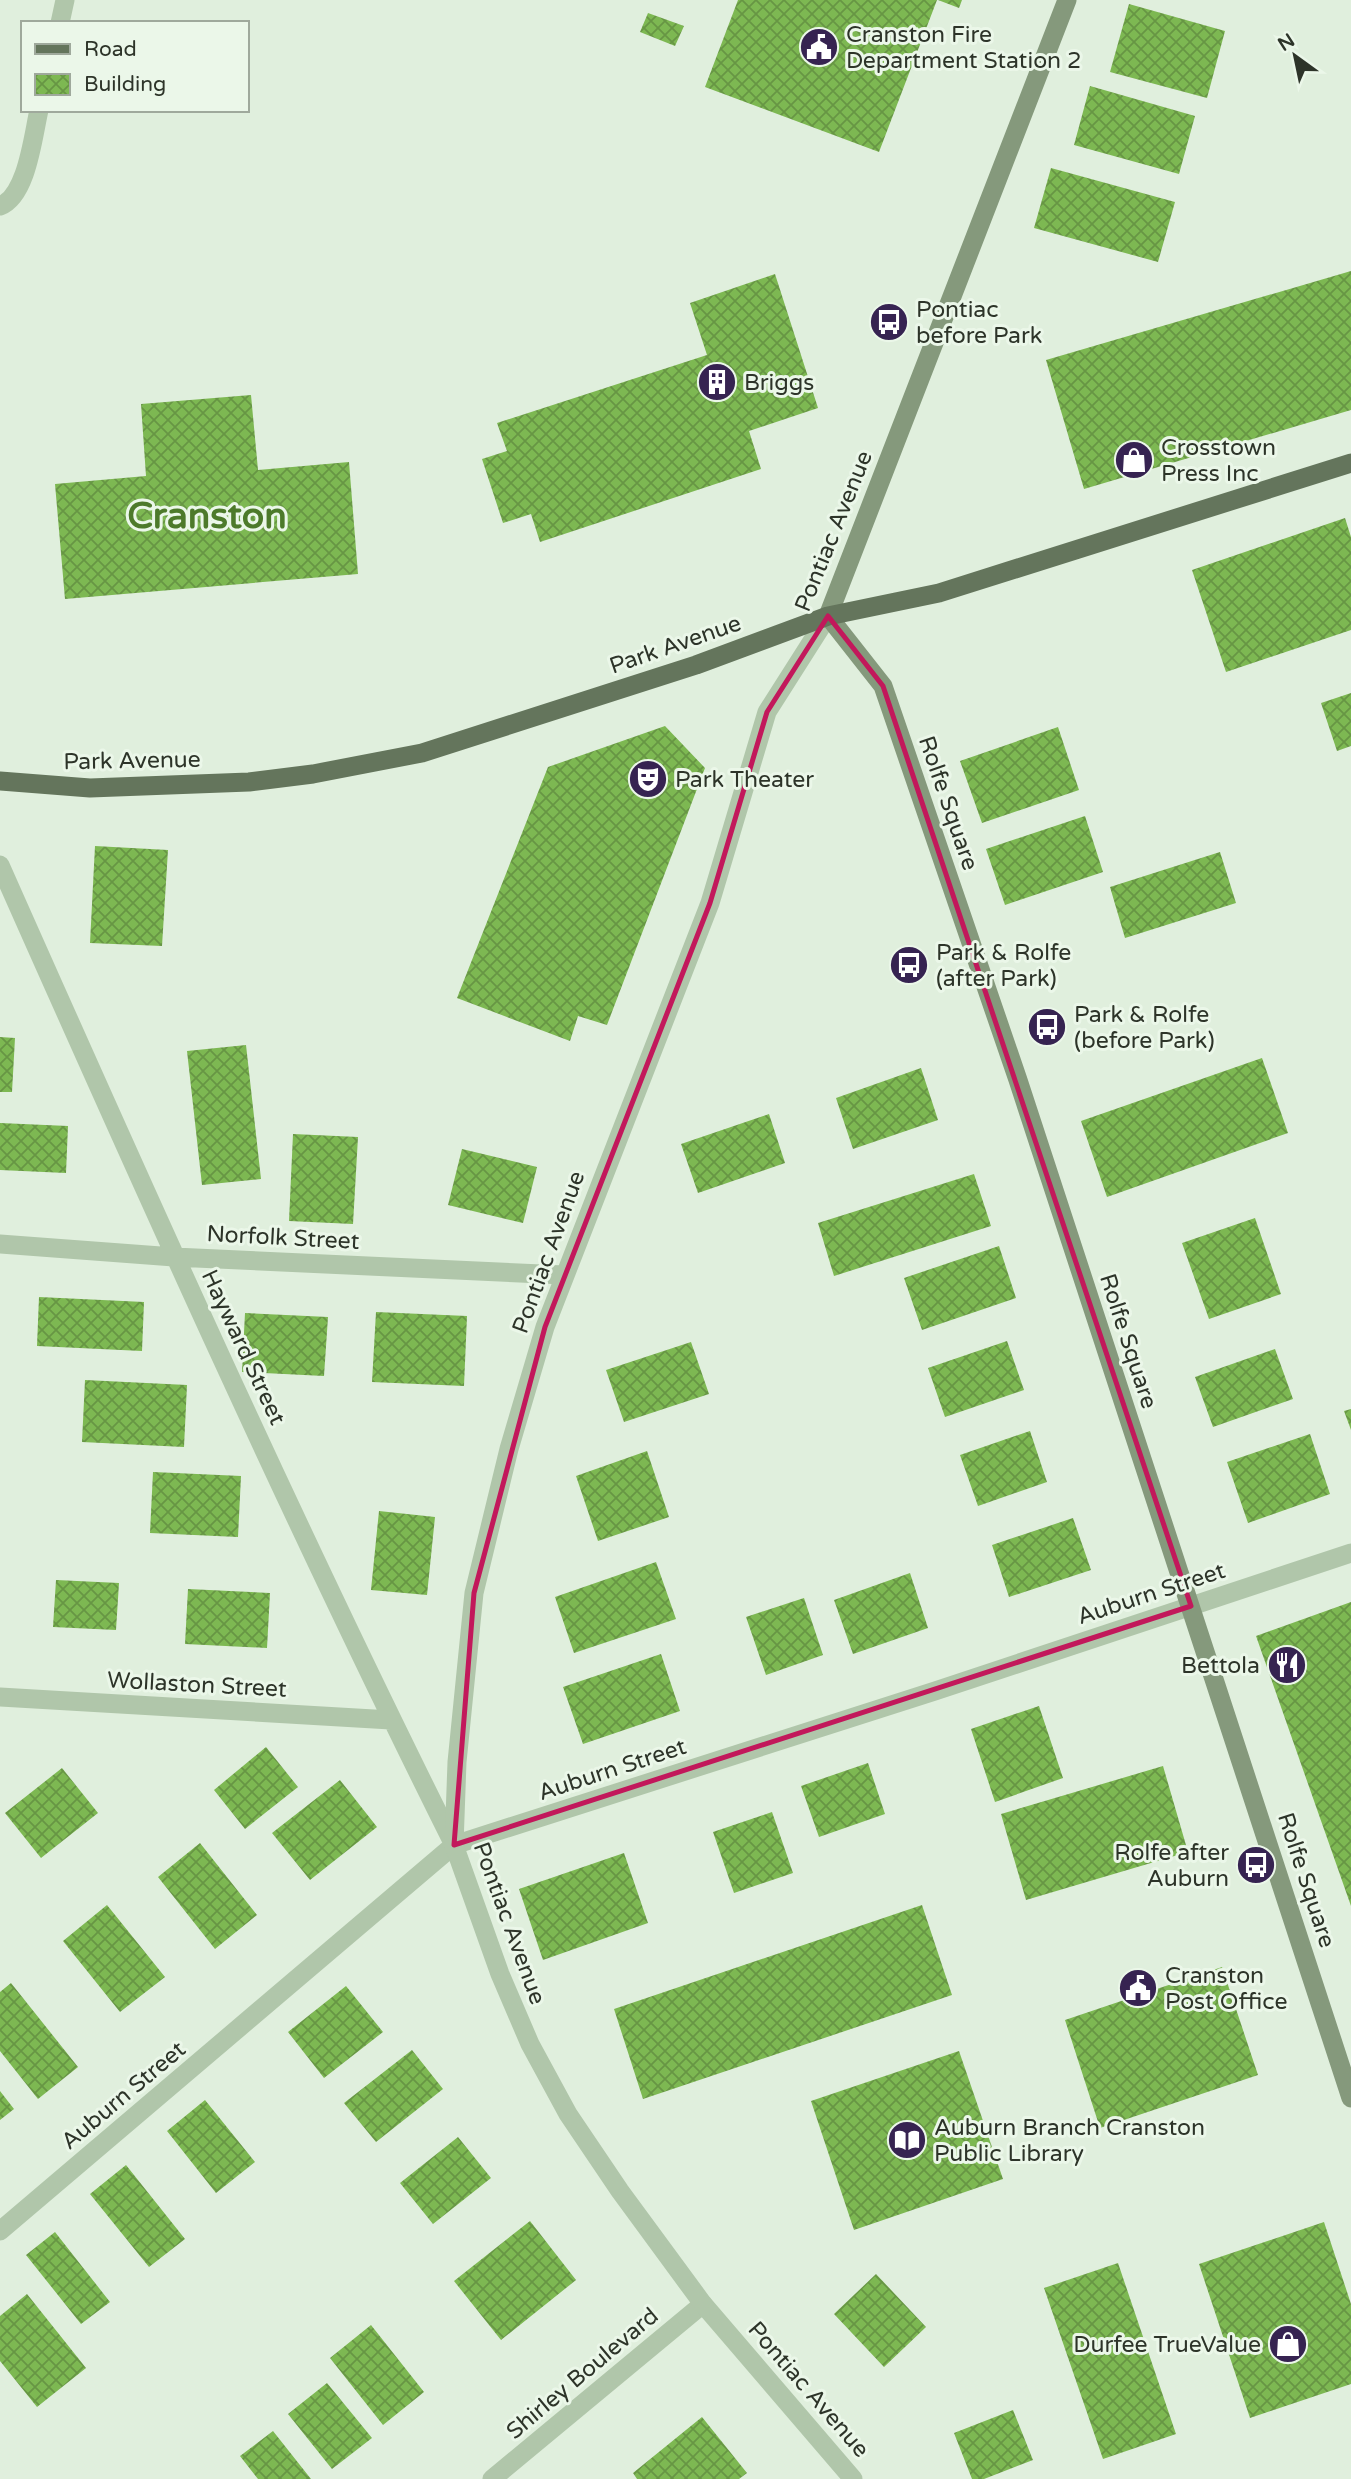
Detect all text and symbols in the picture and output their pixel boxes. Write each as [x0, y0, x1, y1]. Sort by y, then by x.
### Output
legend [21, 21, 248, 112]
place label: Cranston Fire Department Station 2 [846, 21, 1082, 75]
north arrow [1260, 21, 1330, 91]
public building icon: Cranston Fire Department Station 2 [798, 26, 840, 68]
text: N [1274, 29, 1299, 56]
text: Road [84, 37, 137, 62]
text: Building [84, 72, 166, 97]
place label: Pontiac before Park [916, 296, 1042, 350]
bus stop icon: Pontiac before Park [868, 301, 910, 343]
building icon: Briggs [696, 361, 738, 403]
place label: Briggs [744, 369, 814, 397]
place label: Crosstown Press Inc [1161, 434, 1276, 488]
shop icon: Crosstown Press Inc [1113, 439, 1155, 481]
street label: Pontiac Avenue [789, 447, 879, 616]
district label: Cranston [127, 494, 287, 539]
street label: Park Avenue [606, 609, 745, 681]
street label: Rolfe Square [912, 732, 984, 874]
street label: Park Avenue [63, 746, 201, 776]
theatre icon: Park Theater [627, 758, 669, 800]
place label: Park Theater [675, 766, 814, 794]
place label: Park & Rolfe (after Park) [936, 939, 1071, 993]
bus stop icon: Park & Rolfe (after Park) [888, 944, 930, 986]
place label: Park & Rolfe (before Park) [1074, 1001, 1215, 1055]
bus stop icon: Park & Rolfe (before Park) [1026, 1006, 1068, 1048]
street label: Pontiac Avenue [507, 1167, 591, 1337]
street label: Norfolk Street [206, 1220, 360, 1256]
street label: Hayward Street [195, 1265, 291, 1430]
street label: Rolfe Square [1093, 1270, 1163, 1412]
street label: Auburn Street [1074, 1557, 1229, 1631]
restaurant icon: Bettola [1266, 1644, 1308, 1686]
place label: Bettola [1181, 1652, 1260, 1680]
street label: Wollaston Street [106, 1666, 288, 1704]
street label: Auburn Street [535, 1733, 690, 1807]
street label: Rolfe Square [1271, 1809, 1341, 1951]
street label: Pontiac Avenue [467, 1838, 551, 2008]
place label: Rolfe after Auburn [1114, 1839, 1229, 1893]
bus stop icon: Rolfe after Auburn [1235, 1844, 1277, 1886]
place label: Cranston Post Office [1165, 1962, 1287, 2016]
public building icon: Cranston Post Office [1117, 1967, 1159, 2009]
street label: Auburn Street [56, 2035, 192, 2156]
place label: Auburn Branch Cranston Public Library [934, 2114, 1205, 2168]
library icon: Auburn Branch Cranston Public Library [886, 2119, 928, 2161]
street label: Shirley Boulevard [501, 2302, 664, 2446]
street label: Pontiac Avenue [742, 2316, 875, 2463]
shop icon: Durfee TrueValue [1267, 2323, 1309, 2365]
place label: Durfee TrueValue [1073, 2331, 1261, 2359]

